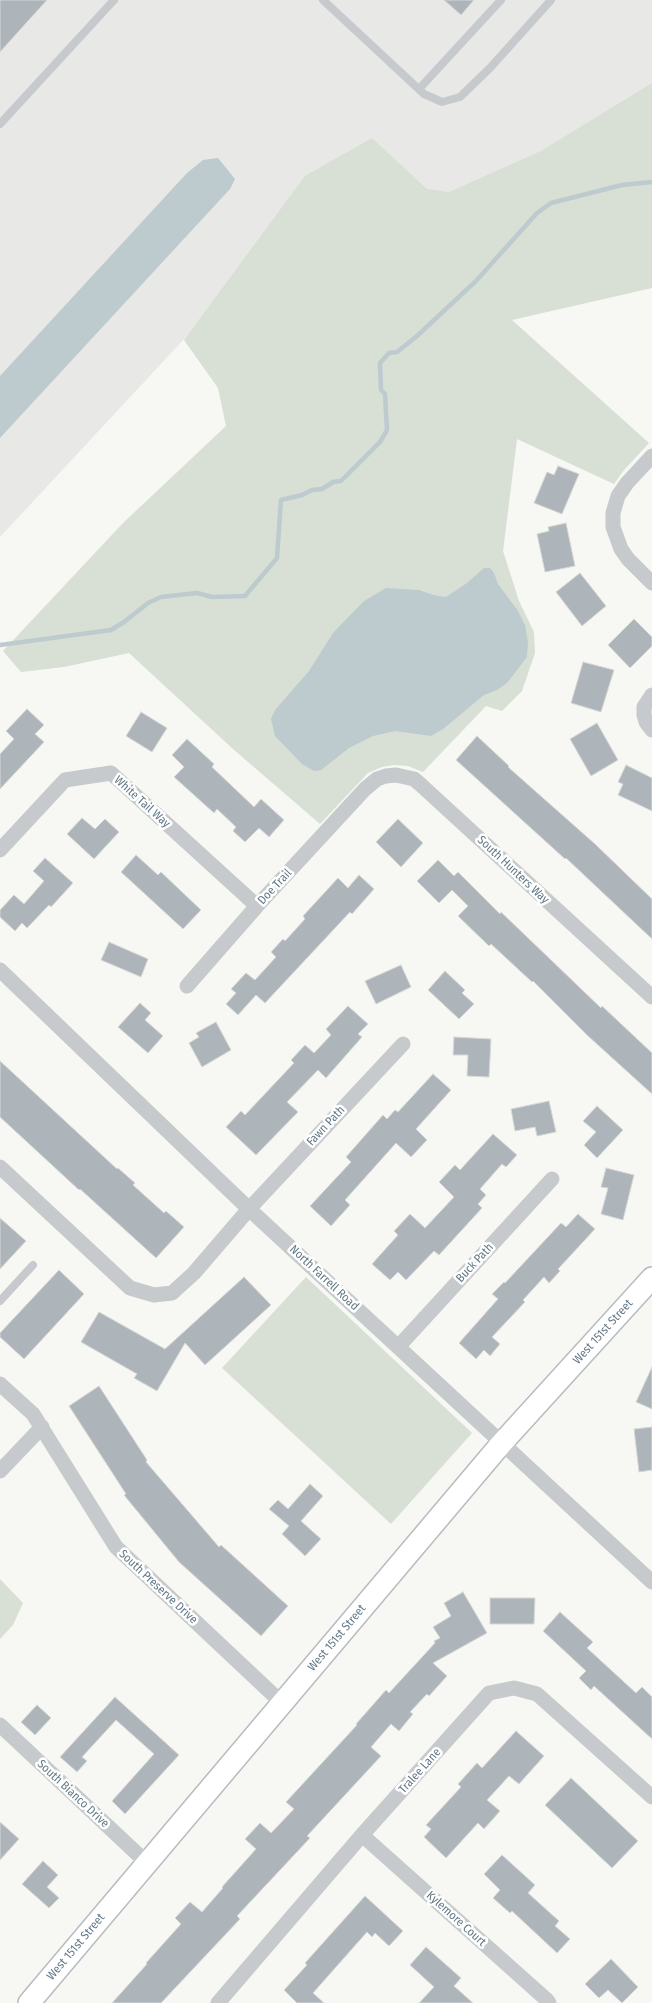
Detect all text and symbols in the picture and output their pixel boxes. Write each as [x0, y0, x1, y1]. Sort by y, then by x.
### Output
street label: White Tail Way [111, 773, 173, 831]
street label: South Hunters Way [474, 833, 552, 907]
street label: Doe Trail [255, 866, 295, 908]
street label: Fawn Path [304, 1103, 348, 1149]
street label: Buck Path [453, 1240, 497, 1286]
street label: North Farrell Road [286, 1242, 362, 1314]
street label: West 151st Street [570, 1297, 636, 1367]
street label: South Preserve Drive [116, 1547, 200, 1627]
street label: West 151st Street [305, 1602, 369, 1674]
street label: Tralee Lane [396, 1745, 444, 1797]
street label: South Bianco Drive [34, 1757, 112, 1831]
street label: Kylemore Court [423, 1888, 489, 1950]
street label: West 151st Street [44, 1911, 108, 1983]

